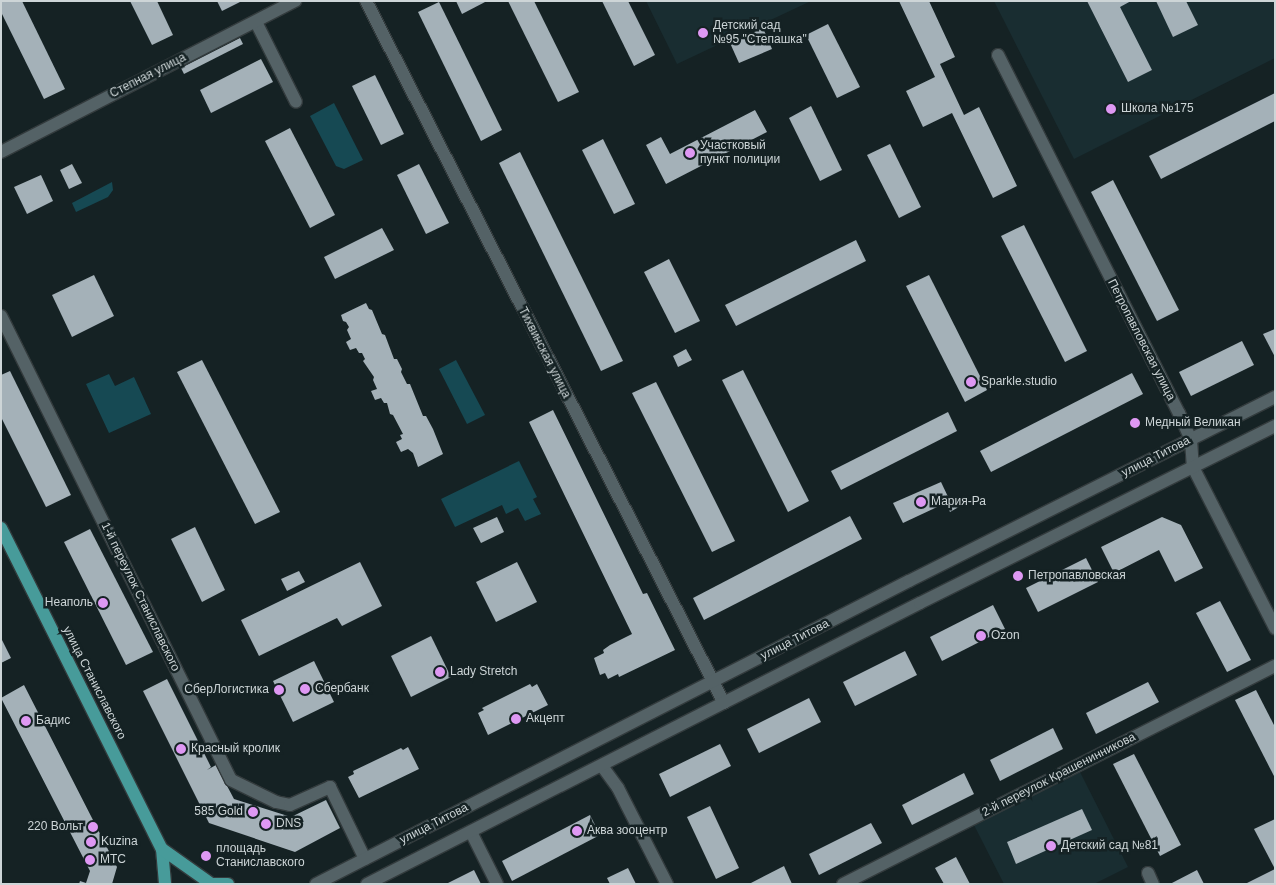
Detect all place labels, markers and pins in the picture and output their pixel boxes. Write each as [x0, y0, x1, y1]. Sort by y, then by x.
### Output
place label: Детский сад №95 "Степашка" [713, 19, 807, 47]
marker: Детский сад №95 "Степашка" [697, 27, 709, 39]
place label: Школа №175 [1121, 102, 1194, 116]
marker: Школа №175 [1105, 103, 1117, 115]
place label: Участковый пункт полиции [700, 139, 780, 167]
marker: Участковый пункт полиции [684, 147, 696, 159]
place label: Sparkle.studio [981, 375, 1057, 389]
marker: Sparkle.studio [965, 376, 977, 388]
place label: Медный Великан [1145, 416, 1241, 430]
marker: Медный Великан [1129, 417, 1141, 429]
place label: Мария-Ра [931, 495, 986, 509]
marker: Мария-Ра [915, 496, 927, 508]
place label: Петропавловская [1028, 569, 1126, 583]
marker: Петропавловская [1012, 570, 1024, 582]
place label: Неаполь [45, 596, 93, 610]
marker: Неаполь [97, 597, 109, 609]
place label: Ozon [991, 629, 1020, 643]
marker: Ozon [975, 630, 987, 642]
place label: Lady Stretch [450, 665, 517, 679]
marker: Lady Stretch [434, 666, 446, 678]
place label: Сбербанк [315, 682, 369, 696]
place label: СберЛогистика [184, 683, 269, 697]
marker: Сбербанк [299, 683, 311, 695]
marker: СберЛогистика [273, 684, 285, 696]
place label: Акцепт [526, 712, 565, 726]
marker: Акцепт [510, 713, 522, 725]
place label: Бадис [36, 714, 70, 728]
marker: Бадис [20, 715, 32, 727]
place label: Красный кролик [191, 742, 280, 756]
marker: Красный кролик [175, 743, 187, 755]
place label: 585 Gold [194, 805, 243, 819]
marker: 585 Gold [247, 806, 259, 818]
place label: DNS [276, 817, 301, 831]
marker: DNS [260, 818, 272, 830]
place label: 220 Вольт [27, 820, 83, 834]
marker: 220 Вольт [87, 821, 99, 833]
place label: Аква зооцентр [587, 824, 667, 838]
marker: Аква зооцентр [571, 825, 583, 837]
place label: Kuzina [101, 835, 138, 849]
marker: Kuzina [85, 836, 97, 848]
place label: Детский сад №81 [1061, 839, 1158, 853]
marker: Детский сад №81 [1045, 840, 1057, 852]
place label: площадь Станиславского [216, 842, 305, 870]
marker: площадь Станиславского [200, 850, 212, 862]
place label: МТС [100, 853, 126, 867]
marker: МТС [84, 854, 96, 866]

